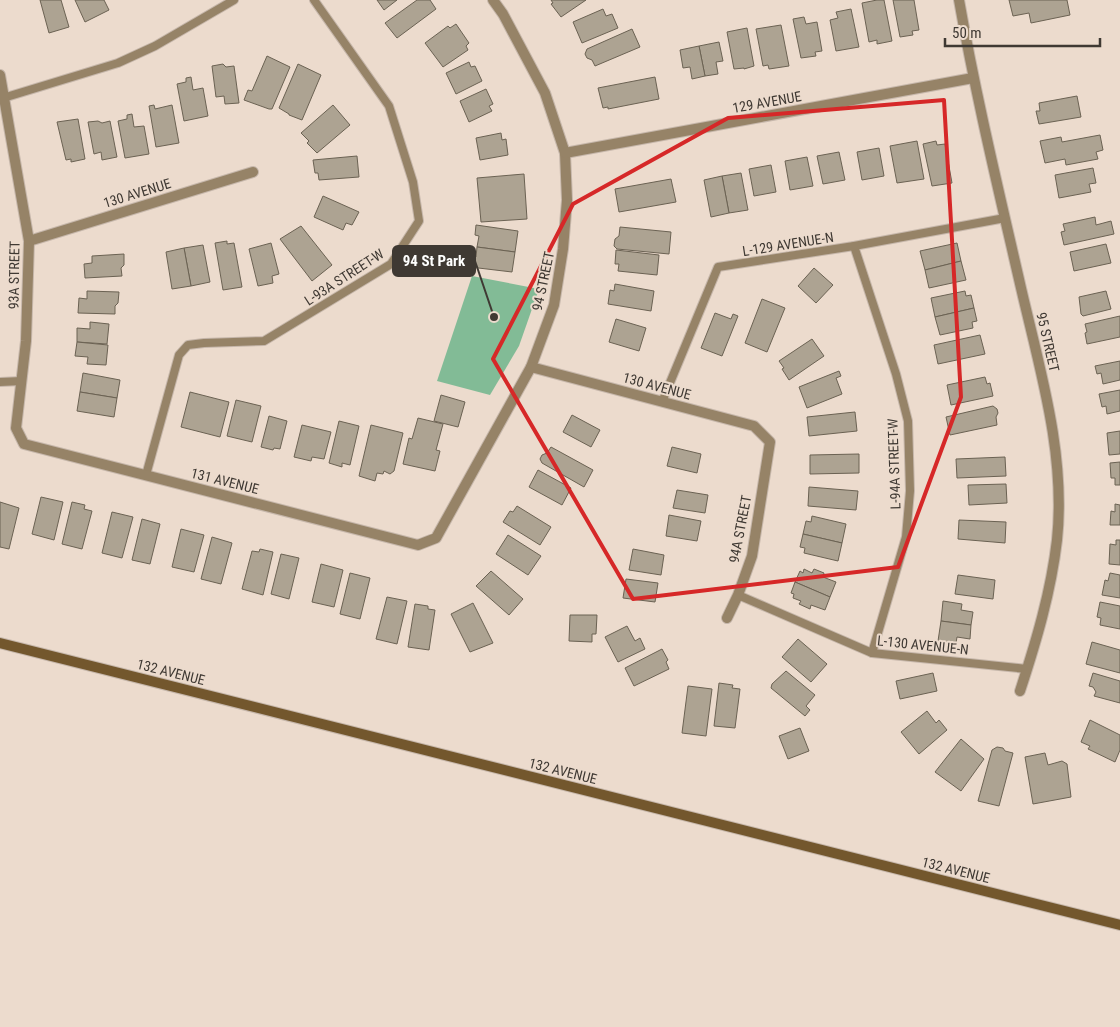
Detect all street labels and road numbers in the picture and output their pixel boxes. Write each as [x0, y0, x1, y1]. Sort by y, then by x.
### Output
street label: 129 AVENUE [731, 88, 803, 116]
street label: 130 AVENUE [101, 175, 173, 211]
street label: L-129 AVENUE-N [741, 229, 835, 259]
street label: 93A STREET [5, 241, 23, 309]
street label: L-93A STREET-W [301, 245, 387, 309]
street label: 94 STREET [529, 250, 557, 312]
street label: 95 STREET [1033, 311, 1063, 373]
street label: 130 AVENUE [621, 369, 693, 403]
street label: L-94A STREET-W [884, 418, 904, 510]
street label: 131 AVENUE [189, 465, 261, 497]
street label: 94A STREET [726, 494, 754, 564]
street label: L-130 AVENUE-N [876, 632, 970, 658]
street label: 132 AVENUE [135, 656, 207, 688]
street label: 132 AVENUE [527, 755, 599, 787]
street label: 132 AVENUE [920, 854, 992, 886]

